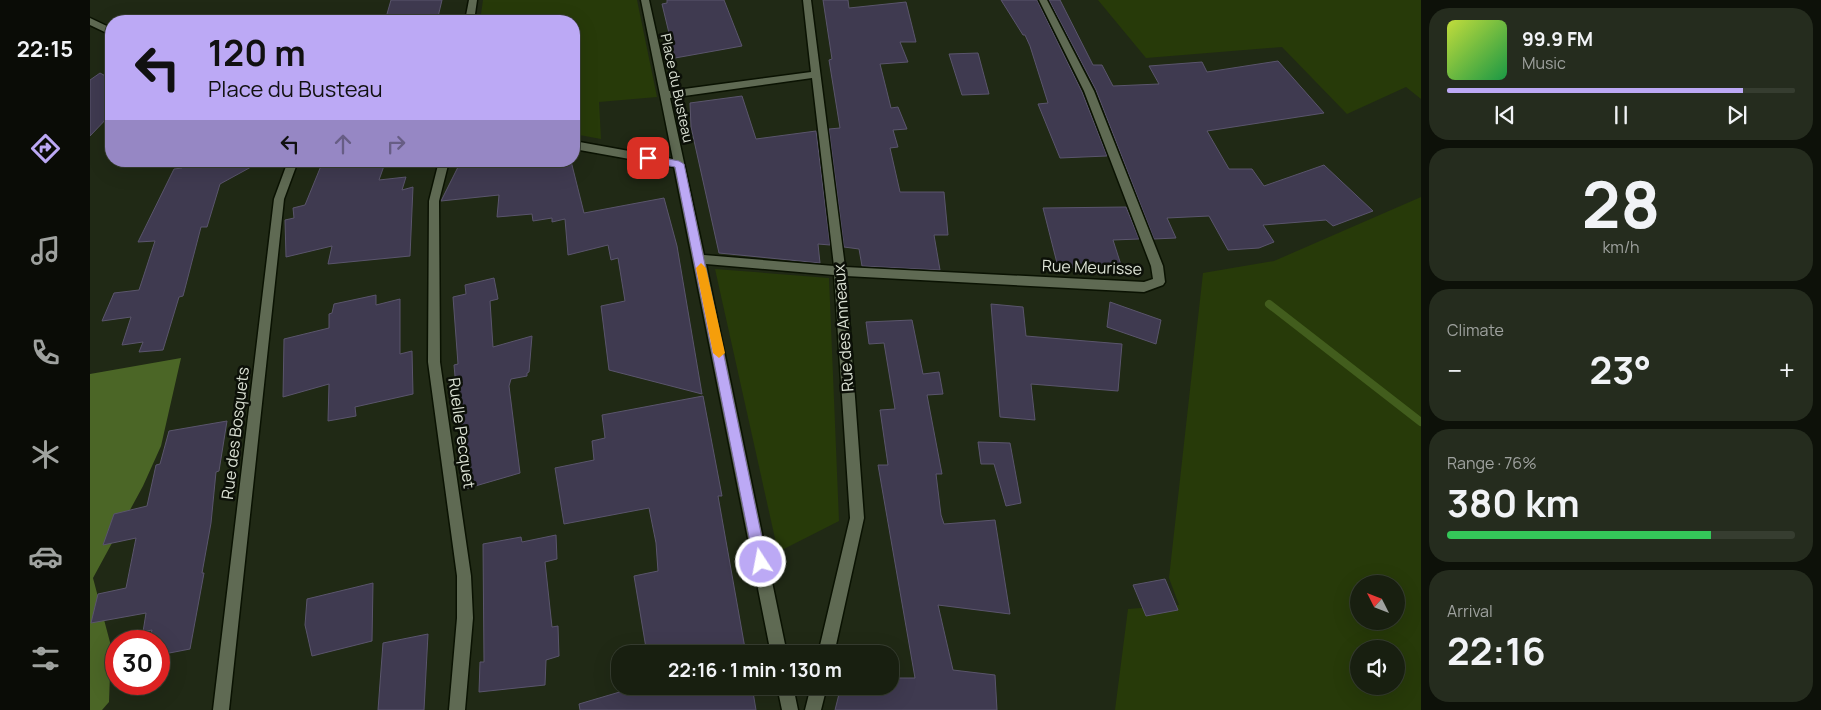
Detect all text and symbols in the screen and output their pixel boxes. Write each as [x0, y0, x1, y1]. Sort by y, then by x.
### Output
text: 99.9 FM [1522, 26, 1593, 52]
text: 120 m [208, 29, 306, 77]
street label: Place du Busteau [657, 32, 698, 144]
text: 22:15 [17, 34, 73, 64]
icon: left [125, 35, 190, 100]
text: Music [1522, 52, 1566, 74]
text: Place du Busteau [208, 74, 383, 104]
icon: previous [1491, 101, 1519, 129]
icon: pause [1607, 101, 1635, 129]
icon: next [1723, 101, 1751, 129]
icon: left [276, 130, 304, 158]
icon: ahead [329, 130, 357, 158]
icon: right [382, 130, 410, 158]
icon: directions [28, 131, 63, 166]
pin [627, 137, 669, 179]
icon: arrive [634, 144, 662, 172]
text: 28 [1582, 159, 1660, 248]
icon: music [28, 233, 63, 268]
text: km/h [1602, 236, 1640, 258]
street label: Rue Meurisse [1042, 254, 1142, 280]
street label: Rue des Anneaux [828, 263, 858, 392]
text: Climate [1447, 319, 1504, 341]
icon: phone [28, 335, 63, 370]
text: 23° [1590, 343, 1651, 395]
text: − [1447, 351, 1462, 389]
text: + [1779, 351, 1795, 389]
street label: Rue des Bosquets [216, 366, 254, 500]
street label: Ruelle Pecquet [443, 376, 481, 490]
icon: climate [28, 437, 63, 472]
text: Range · 76% [1447, 452, 1537, 474]
text: 380 km [1447, 476, 1580, 528]
position arrow [734, 535, 786, 587]
icon: car [28, 539, 63, 574]
north arrow [1350, 575, 1405, 630]
map controls [1350, 575, 1405, 695]
text: Arrival [1447, 600, 1493, 622]
text: 22:16 [1447, 624, 1546, 676]
speed limit sign: 30 [105, 630, 170, 695]
button: sound [1350, 640, 1405, 695]
icon: filters [28, 641, 63, 676]
text: 22:16 · 1 min · 130 m [668, 657, 842, 683]

